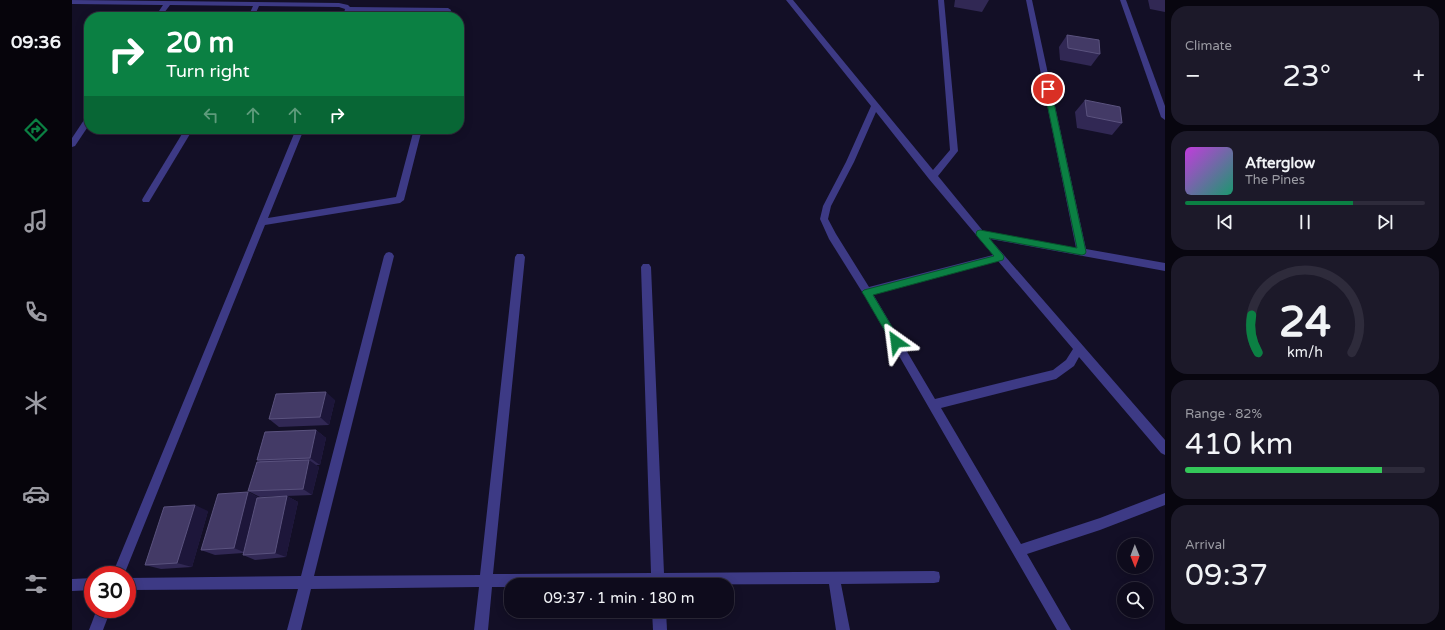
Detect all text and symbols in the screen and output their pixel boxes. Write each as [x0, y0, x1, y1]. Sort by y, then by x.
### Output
text: 20 m [166, 26, 234, 60]
icon: right [100, 28, 152, 80]
text: 09:36 [11, 31, 61, 53]
text: Climate [1185, 38, 1232, 54]
text: 23° [1282, 58, 1331, 95]
text: Turn right [166, 60, 250, 82]
text: − [1185, 63, 1201, 89]
text: + [1413, 63, 1425, 89]
pin [1031, 72, 1065, 106]
icon: arrive [1037, 78, 1059, 100]
icon: left [200, 104, 222, 126]
icon: ahead [242, 104, 264, 126]
icon: ahead [284, 104, 306, 126]
icon: right [326, 104, 348, 126]
icon: directions [22, 116, 50, 144]
text: Afterglow [1245, 154, 1315, 172]
text: The Pines [1245, 172, 1305, 188]
icon: music [22, 207, 50, 235]
icon: previous [1214, 211, 1236, 233]
icon: pause [1294, 211, 1316, 233]
icon: next [1374, 211, 1396, 233]
icon: phone [22, 298, 50, 326]
text: 24 [1279, 298, 1331, 348]
position arrow [875, 321, 917, 363]
text: km/h [1287, 344, 1323, 361]
icon: climate [22, 389, 50, 417]
text: Range · 82% [1185, 406, 1262, 422]
text: 410 km [1185, 426, 1293, 463]
icon: car [22, 480, 50, 508]
text: Arrival [1185, 537, 1225, 553]
north arrow [1117, 538, 1153, 574]
map controls [1117, 538, 1153, 618]
text: 09:37 [1185, 557, 1268, 594]
speed limit sign: 30 [84, 566, 136, 618]
icon: filters [22, 570, 50, 598]
button: search [1117, 582, 1153, 618]
text: 09:37 · 1 min · 180 m [544, 589, 694, 607]

